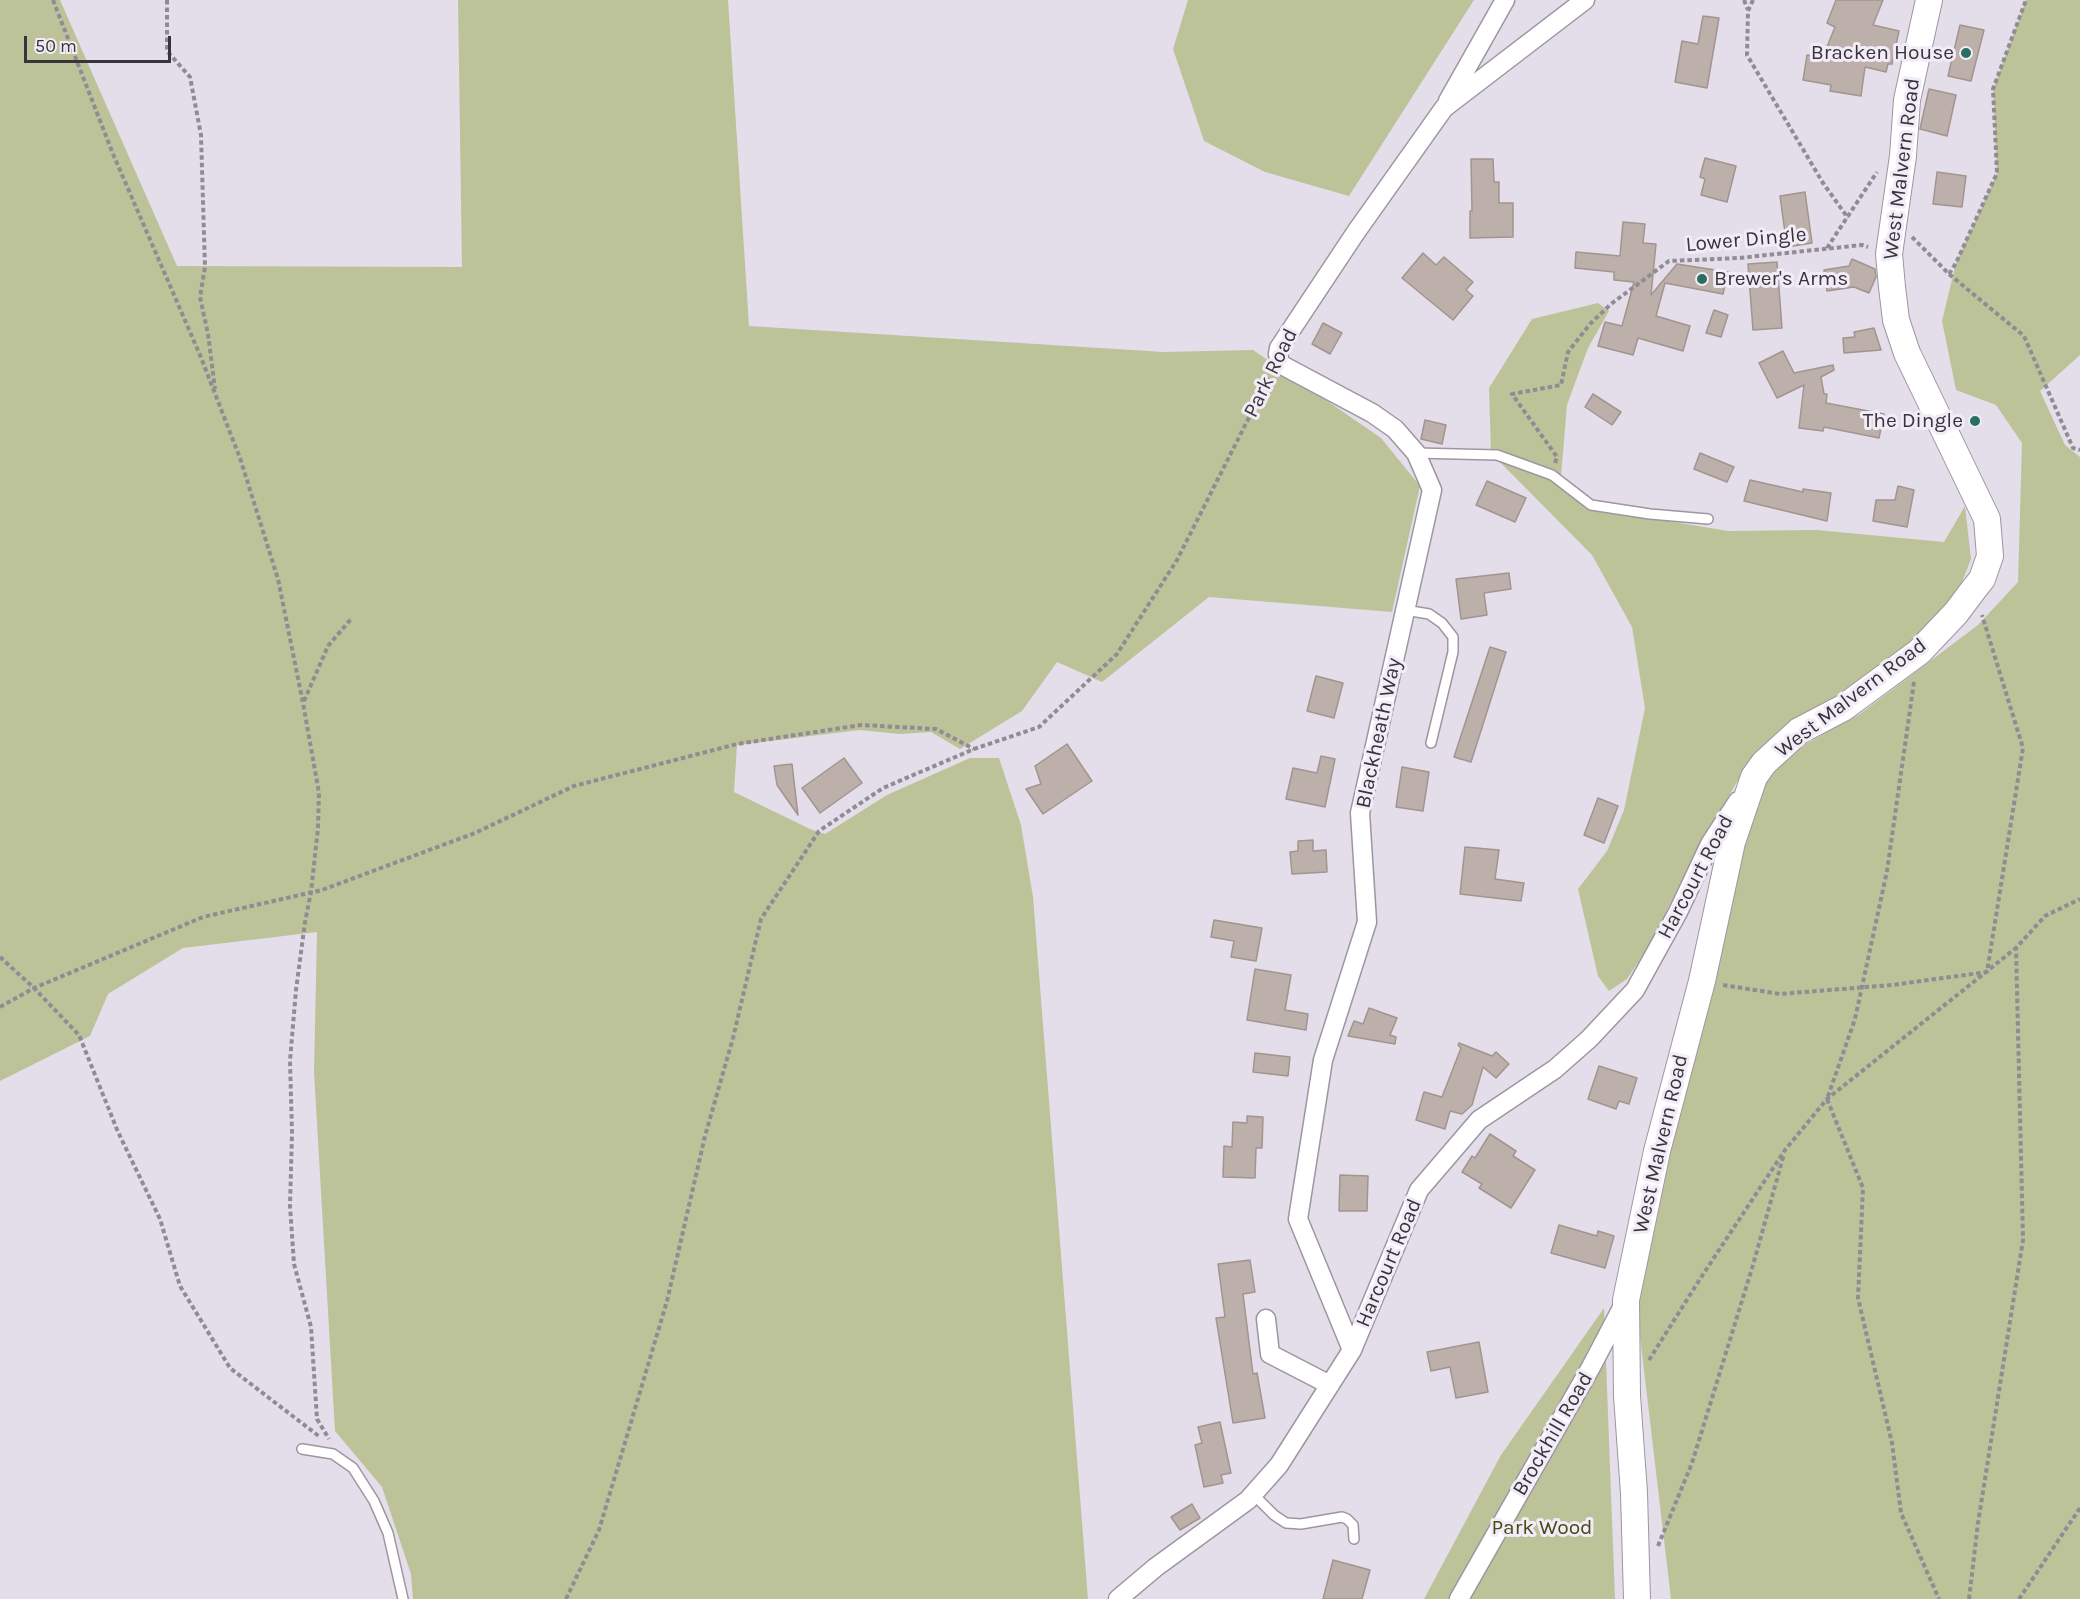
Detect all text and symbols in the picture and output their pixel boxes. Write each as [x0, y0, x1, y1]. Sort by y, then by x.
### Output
scale bar [27, 24, 174, 62]
text: 50 m [35, 35, 77, 57]
place label: Bracken House [1811, 40, 1954, 66]
marker: Bracken House [1959, 46, 1973, 60]
street label: West Malvern Road [1878, 77, 1926, 261]
street label: Lower Dingle [1685, 222, 1807, 258]
place label: Brewer's Arms [1714, 266, 1848, 292]
marker: Brewer's Arms [1695, 272, 1709, 286]
street label: Park Road [1239, 324, 1303, 422]
place label: The Dingle [1863, 408, 1963, 434]
marker: The Dingle [1968, 414, 1982, 428]
street label: West Malvern Road [1770, 633, 1932, 763]
street label: Blackheath Way [1351, 655, 1407, 811]
street label: Harcourt Road [1653, 811, 1739, 943]
street label: West Malvern Road [1628, 1052, 1694, 1236]
street label: Harcourt Road [1351, 1195, 1427, 1331]
street label: Brockhill Road [1507, 1368, 1599, 1500]
park label: Park Wood [1491, 1515, 1593, 1541]

